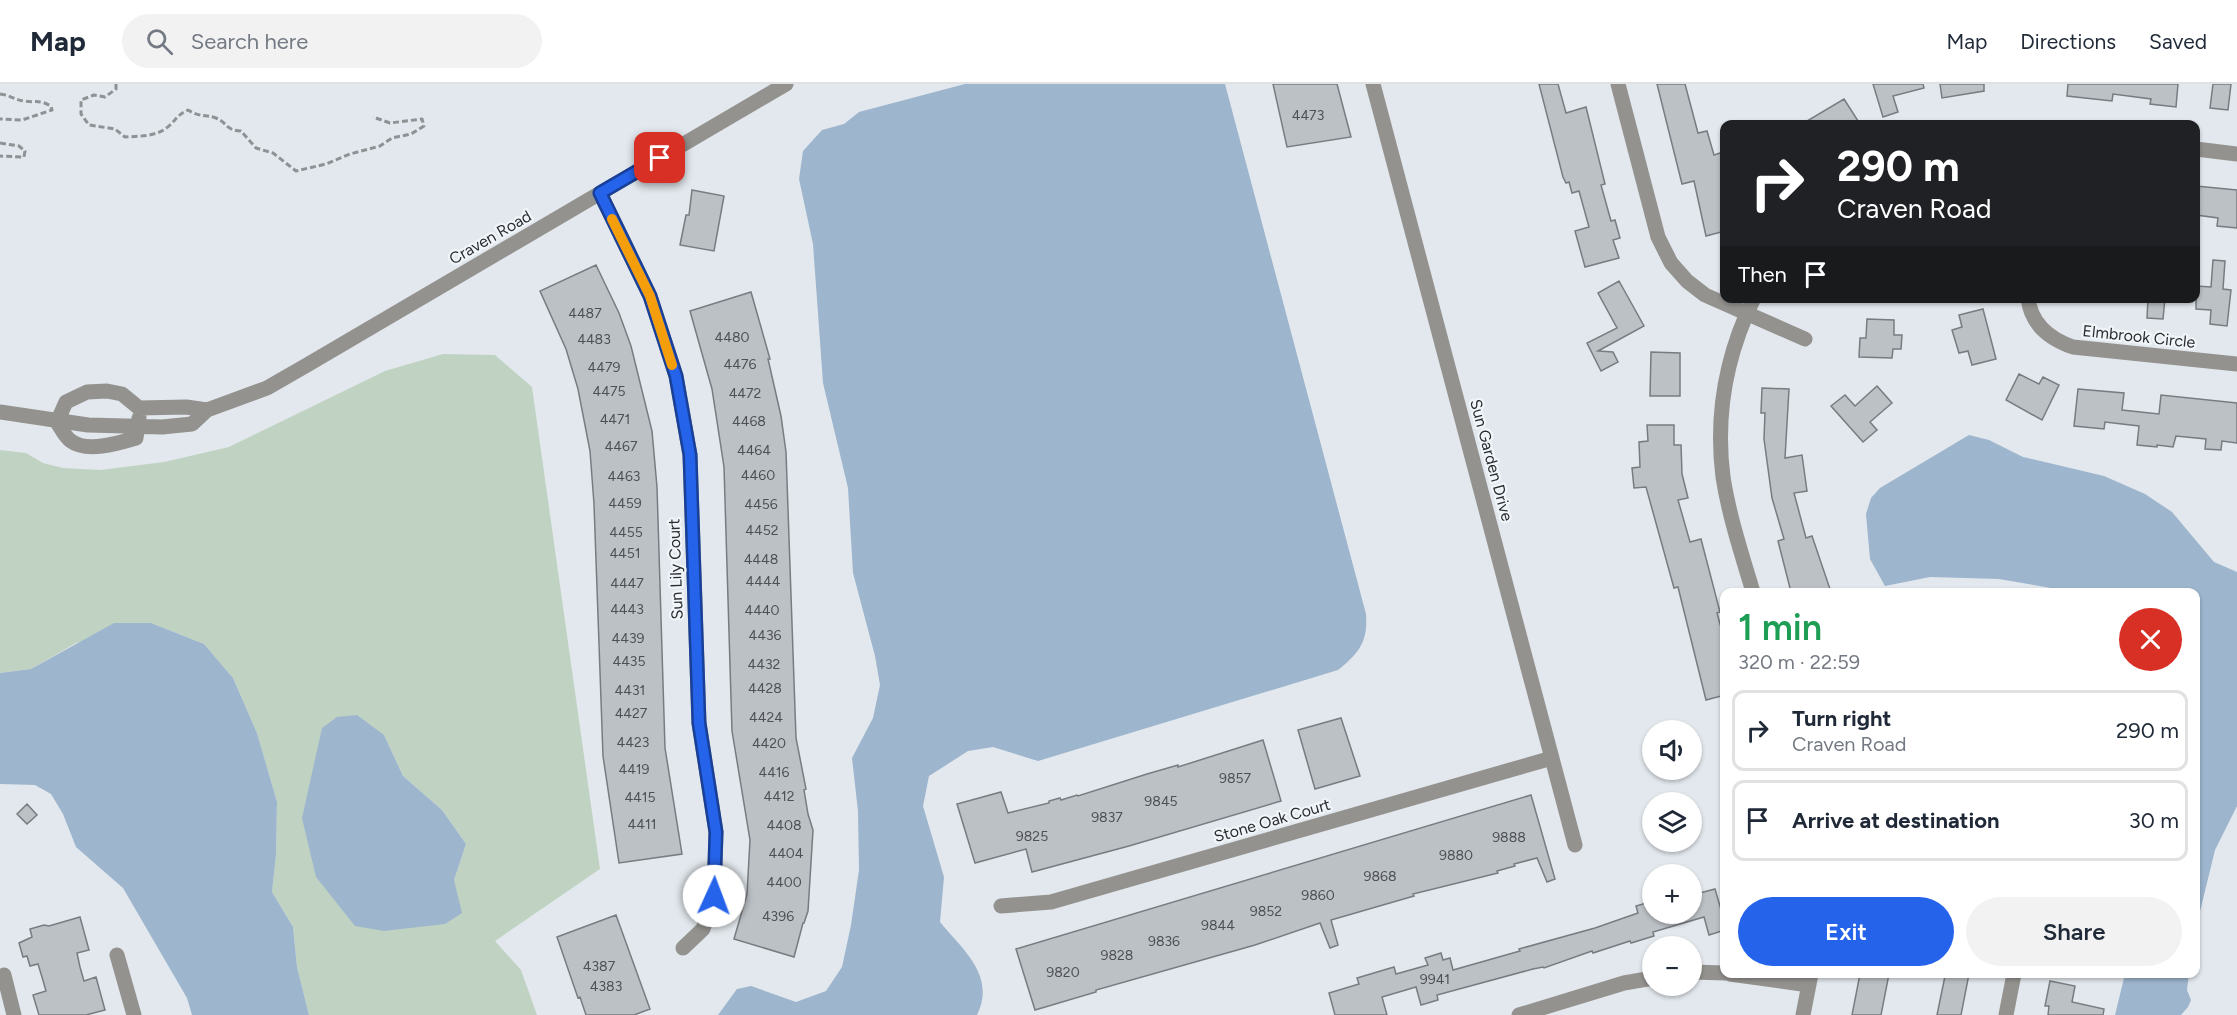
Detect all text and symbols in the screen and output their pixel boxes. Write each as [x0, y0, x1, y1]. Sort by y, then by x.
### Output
search box [122, 14, 542, 68]
text: Map [30, 24, 86, 58]
icon: search [143, 25, 176, 58]
text: Search here [191, 28, 308, 55]
text: Map [1946, 29, 1987, 54]
text: Directions [2020, 29, 2116, 54]
text: Saved [2149, 29, 2207, 54]
house number: 4473 [1292, 107, 1324, 124]
pin [634, 132, 685, 183]
icon: arrive [643, 141, 676, 174]
text: 290 m [1837, 141, 1960, 192]
icon: right [1738, 144, 1816, 222]
text: Craven Road [1837, 192, 1992, 225]
street label: Craven Road [446, 206, 535, 269]
icon: arrive [1799, 258, 1832, 291]
text: Then [1738, 261, 1787, 288]
house number: 4487 [568, 305, 602, 322]
street label: Elmbrook Circle [2082, 321, 2197, 352]
house number: 4480 [715, 329, 749, 346]
house number: 4483 [577, 331, 611, 348]
house number: 4476 [724, 356, 756, 373]
house number: 4479 [588, 359, 620, 376]
house number: 4475 [593, 383, 625, 400]
house number: 4472 [729, 385, 761, 402]
street label: Sun Garden Drive [1466, 397, 1517, 523]
house number: 4471 [600, 411, 630, 428]
house number: 4468 [732, 413, 766, 430]
house number: 4467 [605, 438, 638, 455]
house number: 4464 [737, 442, 771, 459]
house number: 4460 [741, 467, 775, 484]
house number: 4463 [608, 468, 640, 485]
house number: 4459 [608, 495, 642, 512]
house number: 4456 [744, 496, 778, 513]
street label: Sun Lily Court [664, 518, 687, 620]
house number: 4452 [745, 522, 779, 539]
house number: 4455 [609, 524, 643, 541]
house number: 4451 [609, 545, 641, 562]
house number: 4448 [744, 551, 778, 568]
house number: 4444 [746, 573, 781, 590]
house number: 4447 [610, 575, 644, 592]
house number: 4443 [610, 601, 644, 618]
house number: 4440 [744, 602, 780, 619]
text: 1 min [1738, 606, 1822, 649]
button: close [2119, 608, 2182, 671]
house number: 4436 [749, 627, 782, 644]
house number: 4439 [612, 630, 645, 647]
text: 320 m · 22:59 [1738, 650, 1860, 674]
house number: 4435 [612, 653, 646, 670]
house number: 4432 [748, 656, 780, 673]
house number: 4428 [748, 680, 782, 697]
house number: 4431 [615, 682, 645, 699]
house number: 4427 [615, 705, 648, 722]
text: Turn right [1792, 705, 1891, 732]
house number: 4424 [749, 709, 783, 726]
icon: right [1741, 714, 1774, 747]
text: 290 m [2116, 717, 2179, 744]
map controls [1642, 720, 1702, 996]
button: sound [1642, 720, 1702, 780]
text: Craven Road [1792, 732, 1906, 756]
house number: 4423 [617, 734, 649, 751]
house number: 4420 [752, 735, 786, 752]
house number: 4419 [618, 761, 650, 778]
house number: 4416 [758, 764, 790, 781]
house number: 9857 [1219, 770, 1252, 787]
house number: 4412 [764, 788, 795, 805]
house number: 4415 [624, 789, 656, 806]
button: layers [1642, 792, 1702, 852]
house number: 9845 [1144, 793, 1178, 810]
street label: Stone Oak Court [1212, 795, 1333, 846]
icon: arrive [1741, 804, 1774, 837]
text: Arrive at destination [1792, 807, 2000, 834]
text: 30 m [2129, 807, 2179, 834]
house number: 9837 [1091, 809, 1123, 826]
house number: 4411 [628, 816, 656, 833]
house number: 4408 [767, 817, 801, 834]
house number: 9825 [1016, 828, 1048, 845]
house number: 9888 [1492, 829, 1526, 846]
house number: 4404 [768, 845, 804, 862]
house number: 9880 [1439, 847, 1473, 864]
position arrow [682, 864, 746, 928]
button: + [1642, 864, 1702, 924]
house number: 9868 [1363, 868, 1397, 885]
house number: 4400 [766, 874, 802, 891]
house number: 9860 [1301, 887, 1335, 904]
button: Exit [1738, 897, 1954, 966]
button: Share [1966, 897, 2182, 966]
house number: 9852 [1250, 903, 1282, 920]
house number: 4396 [762, 908, 794, 925]
house number: 9844 [1201, 917, 1235, 934]
house number: 9836 [1148, 933, 1180, 950]
button: − [1642, 936, 1702, 996]
house number: 9828 [1101, 947, 1133, 964]
house number: 4387 [583, 958, 616, 975]
house number: 9820 [1046, 964, 1080, 981]
house number: 9941 [1420, 971, 1450, 988]
house number: 4383 [590, 978, 622, 995]

